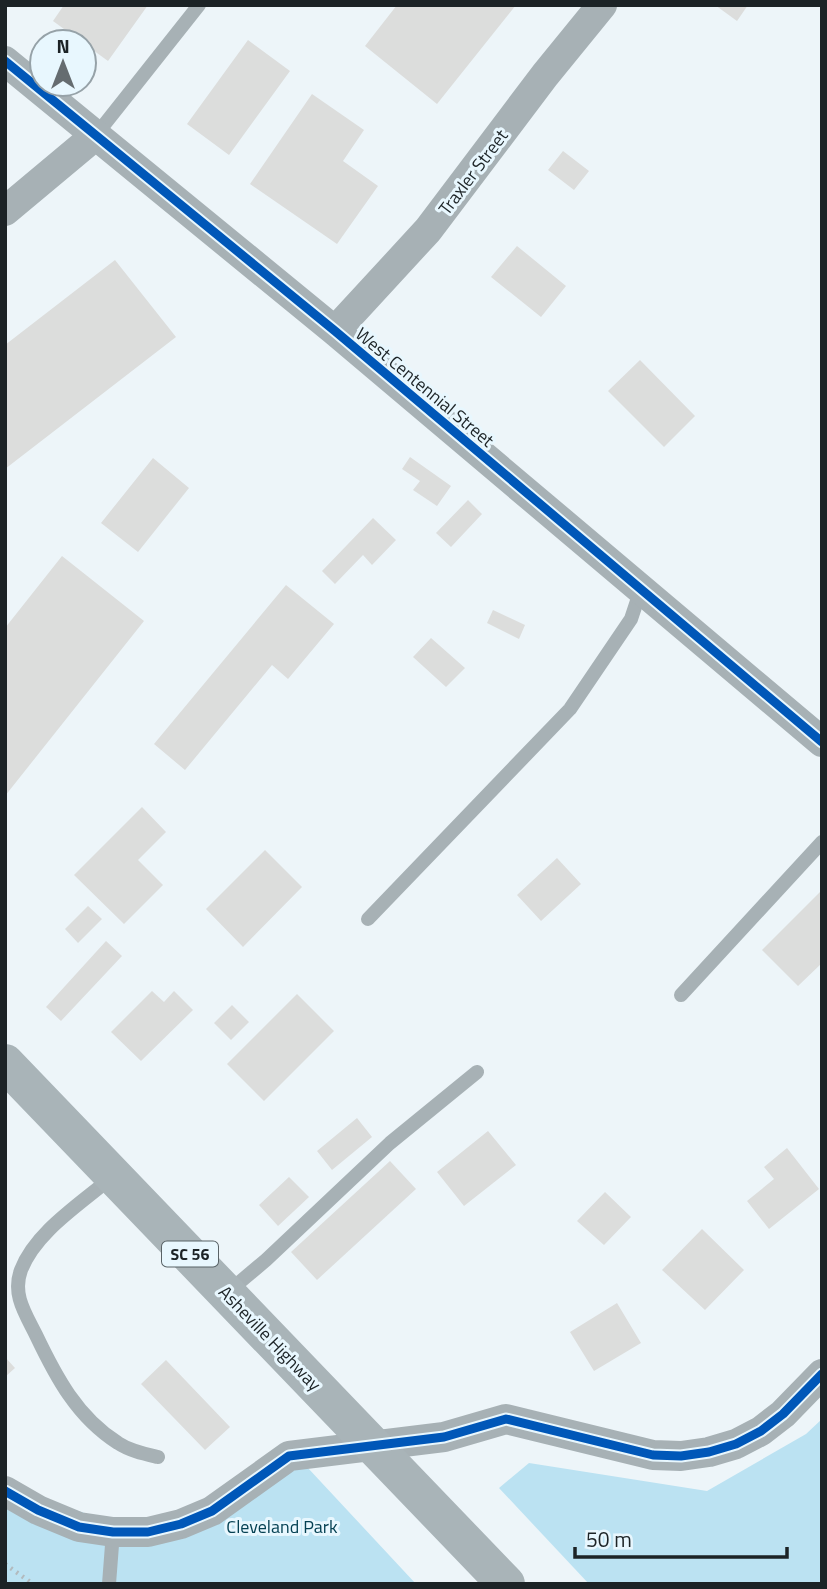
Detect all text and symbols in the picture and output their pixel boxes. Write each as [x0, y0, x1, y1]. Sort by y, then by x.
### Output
north arrow [28, 28, 98, 98]
text: N [56, 31, 70, 60]
street label: Traxler Street [432, 123, 515, 221]
street label: West Centennial Street [350, 321, 501, 454]
road number: SC 56 [162, 1242, 218, 1266]
street label: Asheville Highway [212, 1279, 328, 1397]
park label: Cleveland Park [226, 1513, 338, 1540]
scale bar [575, 1516, 787, 1560]
text: 50 m [586, 1523, 632, 1555]

